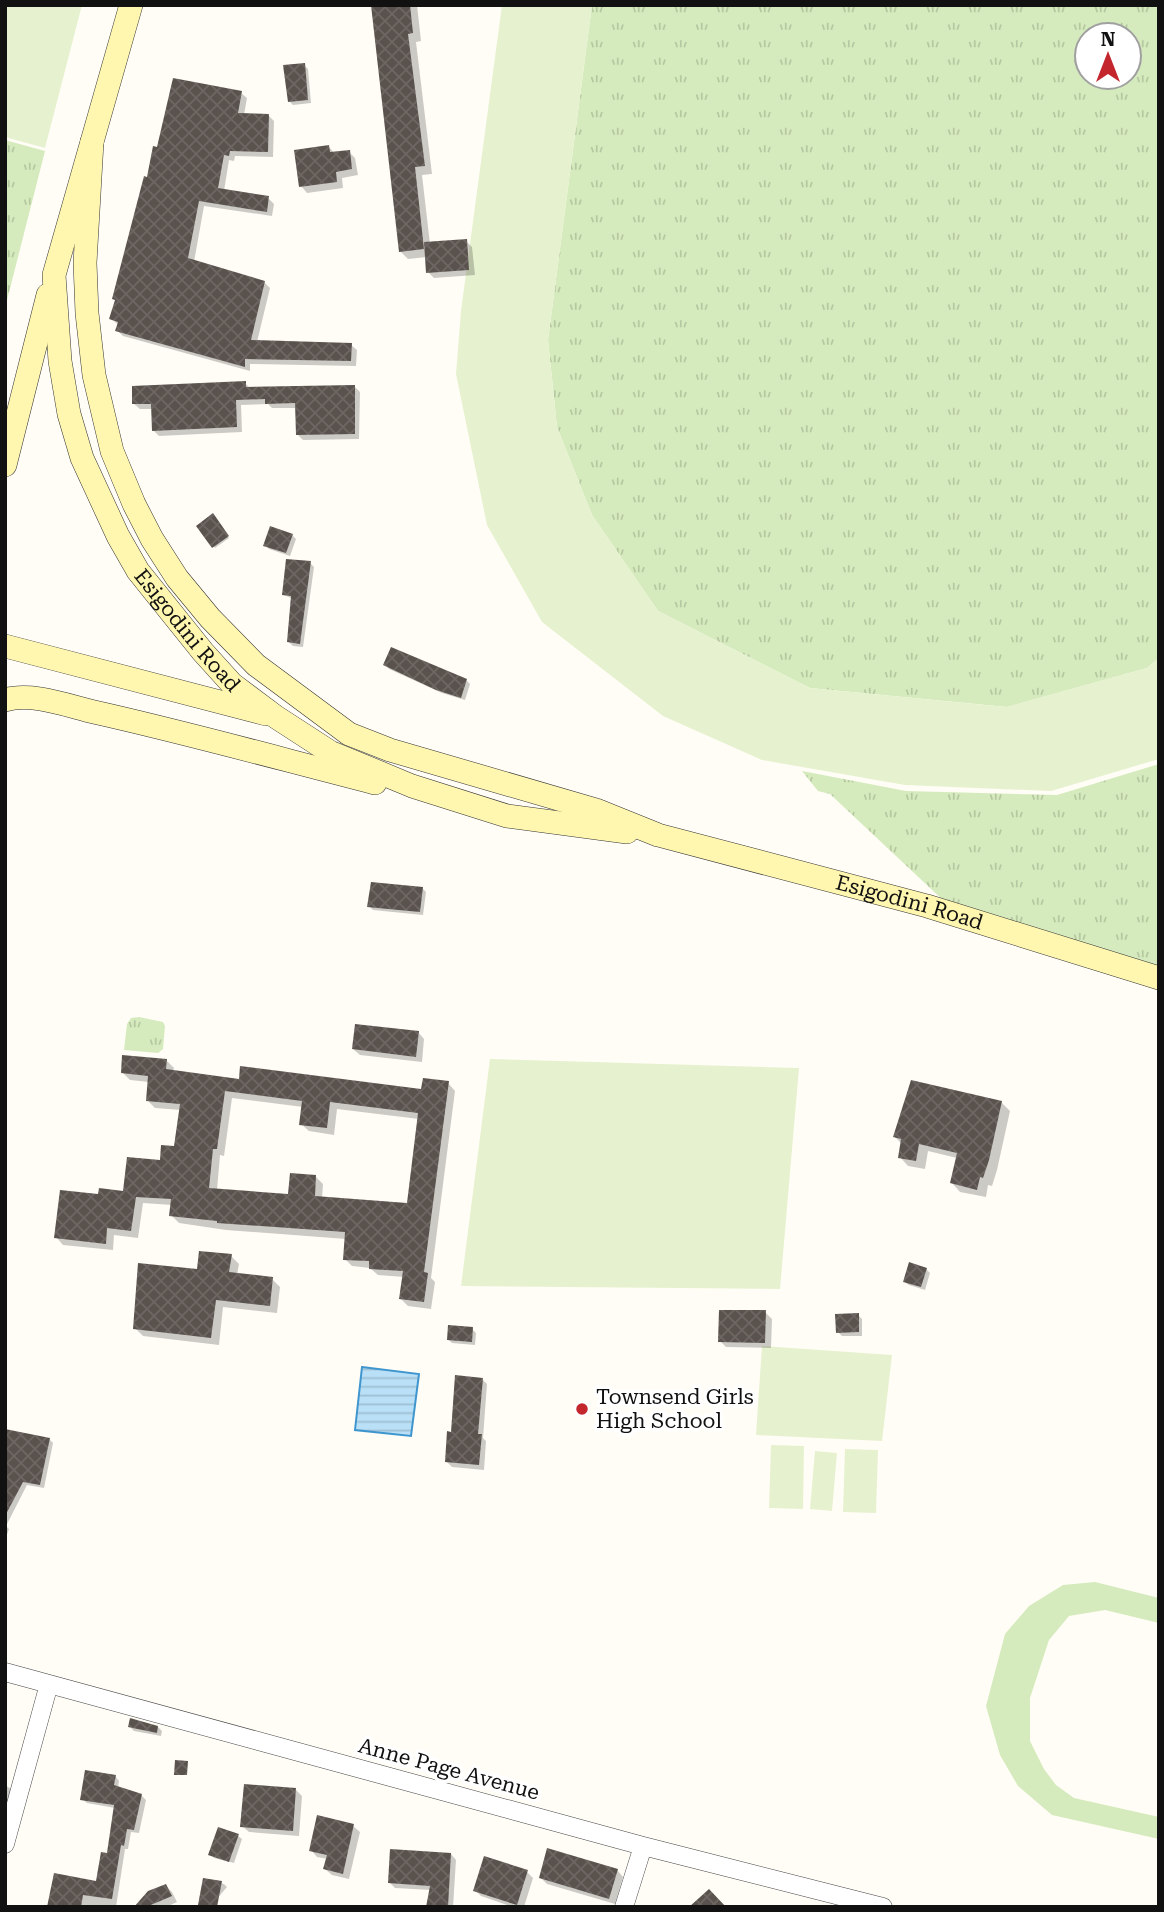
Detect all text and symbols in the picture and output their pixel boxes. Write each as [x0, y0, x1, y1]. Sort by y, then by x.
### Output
north arrow [1073, 21, 1143, 91]
text: N [1101, 28, 1116, 51]
street label: Esigodini Road [129, 564, 245, 697]
street label: Esigodini Road [833, 870, 987, 935]
place label: Townsend Girls High School [596, 1385, 754, 1433]
marker: Townsend Girls High School [574, 1401, 590, 1417]
street label: Anne Page Avenue [356, 1733, 542, 1805]

